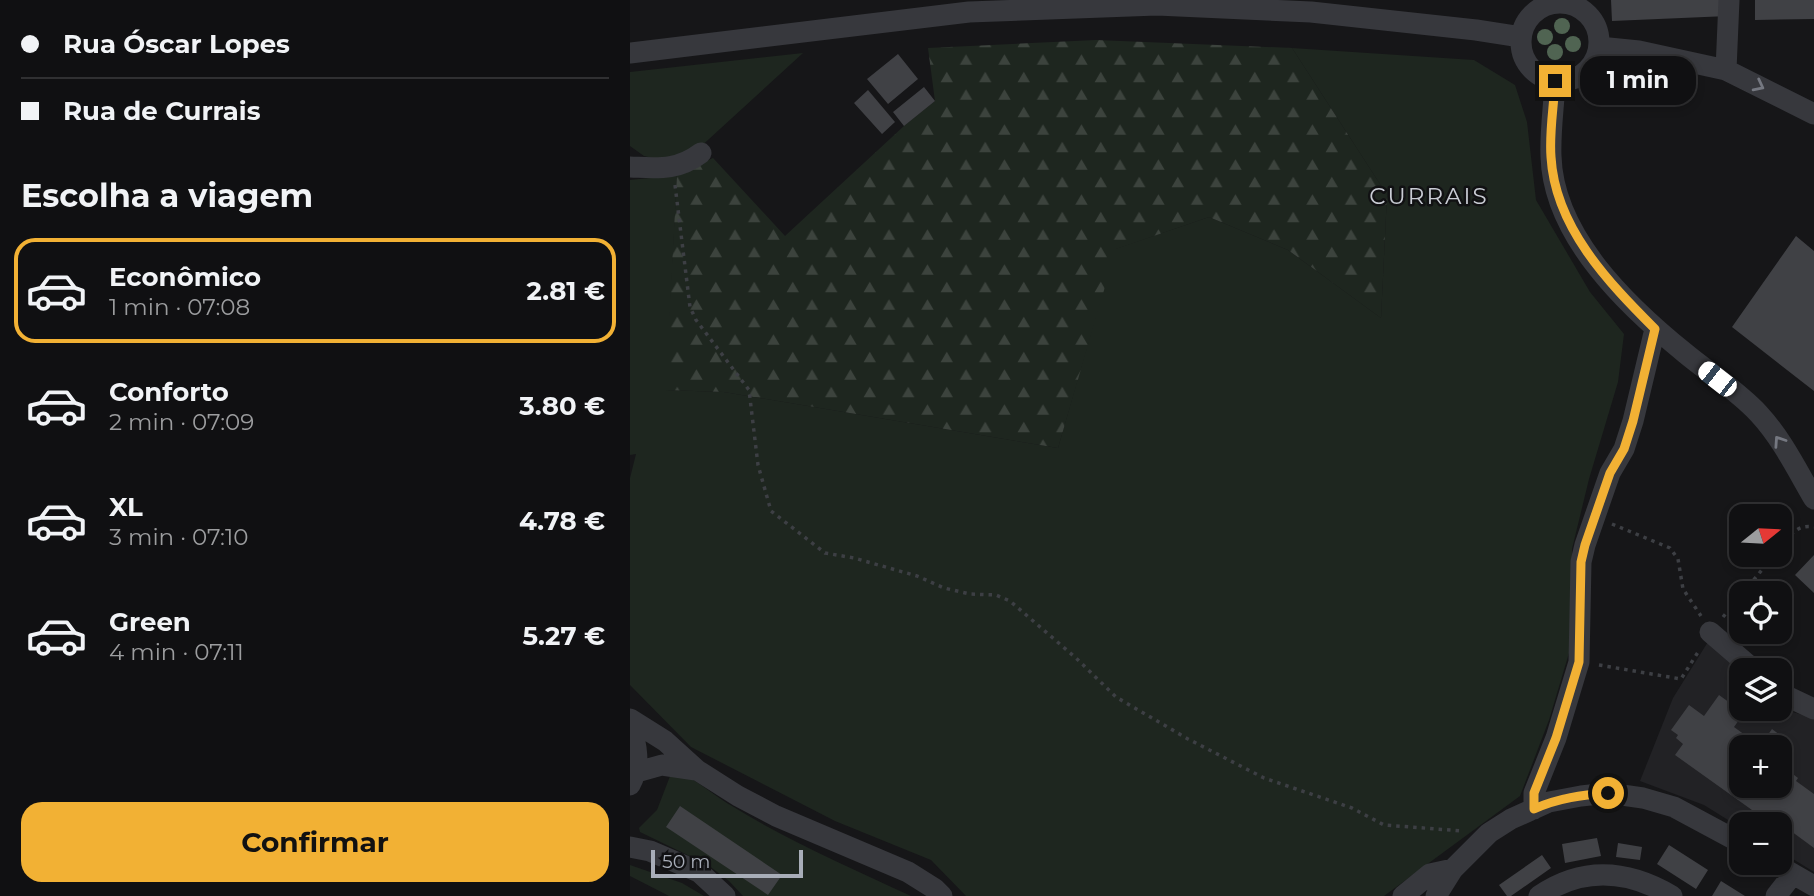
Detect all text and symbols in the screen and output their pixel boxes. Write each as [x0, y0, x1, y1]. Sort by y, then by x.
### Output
text: Rua Óscar Lopes [63, 28, 290, 60]
callout: 1 min [1580, 56, 1695, 106]
route end [1539, 65, 1571, 97]
text: 1 min [1607, 66, 1669, 94]
one-way arrow [1752, 78, 1764, 92]
text: Rua de Currais [63, 95, 260, 127]
text: Escolha a viagem [21, 176, 313, 215]
district label: CURRAIS [1369, 182, 1489, 210]
icon: car [25, 259, 88, 322]
text: Econômico [109, 261, 261, 293]
text: 2.81 € [527, 275, 605, 307]
text: 1 min · 07:08 [109, 293, 250, 321]
car [1694, 358, 1741, 400]
icon: car [25, 374, 88, 437]
text: Conforto [109, 376, 229, 408]
text: 3.80 € [519, 390, 605, 422]
text: 2 min · 07:09 [109, 408, 254, 436]
one-way arrow [1775, 436, 1787, 449]
icon: car [25, 489, 88, 552]
text: XL [109, 491, 143, 523]
north arrow [1729, 504, 1792, 567]
map controls [1729, 504, 1792, 875]
text: 4.78 € [519, 505, 605, 537]
text: 3 min · 07:10 [109, 523, 249, 551]
button: locate [1729, 581, 1792, 644]
icon: car [25, 604, 88, 667]
text: Green [109, 606, 191, 638]
text: 5.27 € [523, 620, 605, 652]
text: 4 min · 07:11 [109, 638, 244, 666]
button: layers [1729, 658, 1792, 721]
button: + [1729, 735, 1792, 798]
route start [1592, 777, 1624, 809]
button: Confirmar [21, 802, 609, 882]
button: − [1729, 812, 1792, 875]
scale bar [651, 847, 803, 879]
text: 50 m [662, 850, 710, 873]

